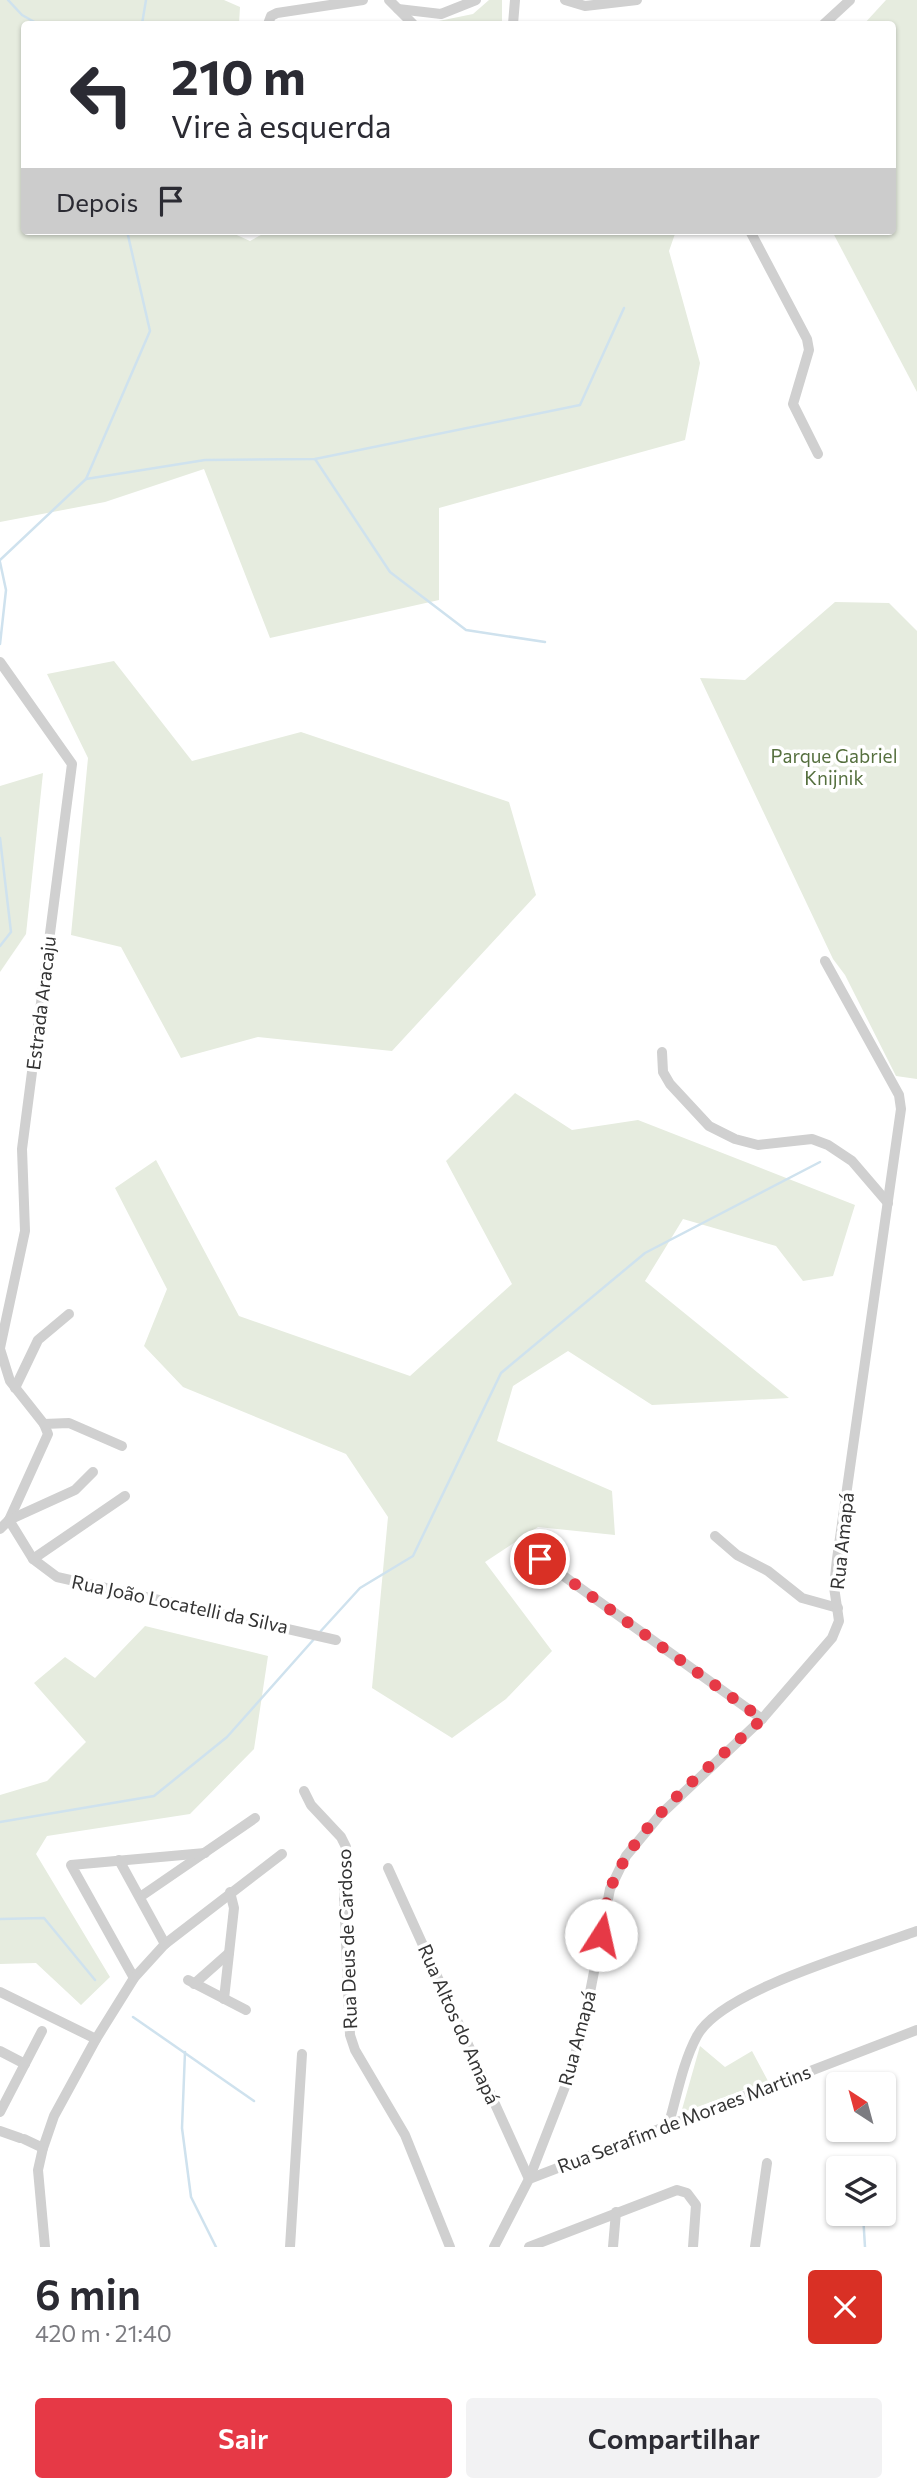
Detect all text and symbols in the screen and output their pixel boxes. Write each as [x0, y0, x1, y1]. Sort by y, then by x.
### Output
text: 210 m [171, 45, 306, 105]
icon: left [56, 49, 147, 140]
text: Vire à esquerda [171, 105, 392, 145]
icon: arrive [152, 182, 190, 220]
text: Depois [56, 186, 138, 217]
park label: Parque Gabriel Knijnik [771, 744, 897, 789]
street label: Estrada Aracaju [21, 935, 60, 1071]
street label: Rua Amapá [825, 1491, 858, 1591]
pin [510, 1529, 570, 1589]
icon: arrive [521, 1540, 559, 1578]
street label: Rua João Locatelli da Silva [70, 1569, 291, 1638]
street label: Rua Deus de Cardoso [332, 1848, 361, 2030]
position arrow [564, 1898, 638, 1972]
street label: Rua Altos do Amapá [414, 1940, 505, 2107]
street label: Rua Amapá [553, 1988, 600, 2088]
street label: Rua Serafim de Moraes Martins [554, 2060, 814, 2178]
north arrow [826, 2072, 896, 2142]
map controls [826, 2072, 896, 2226]
button: layers [826, 2156, 896, 2226]
text: 6 min [35, 2267, 141, 2319]
button: close [808, 2270, 882, 2344]
text: 420 m · 21:40 [35, 2319, 172, 2347]
button: Sair [35, 2398, 452, 2478]
button: Compartilhar [466, 2398, 882, 2478]

